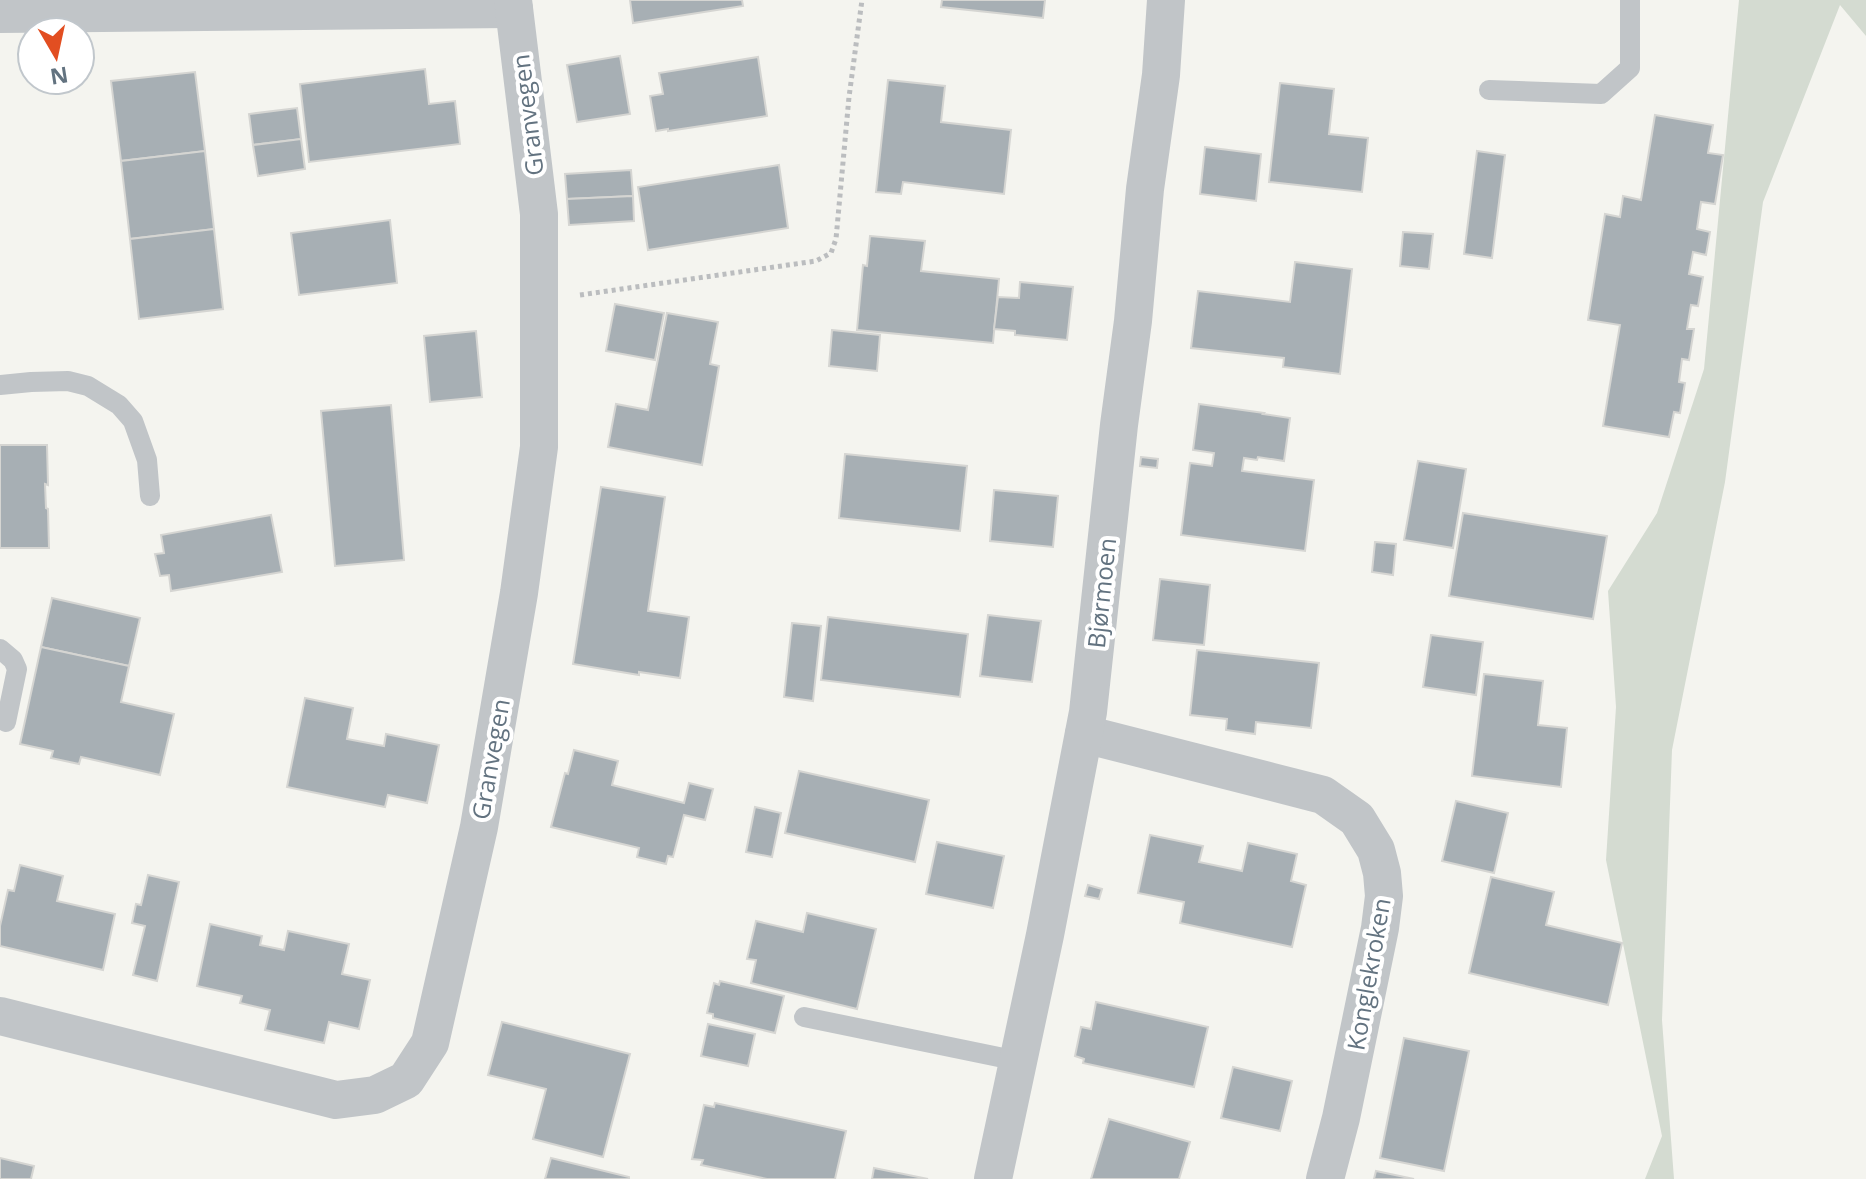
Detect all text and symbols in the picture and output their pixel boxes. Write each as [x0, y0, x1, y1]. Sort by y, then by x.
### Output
north arrow [16, 16, 96, 96]
street label: Granvegen [503, 52, 551, 178]
text: N [48, 61, 70, 93]
street label: Bjørmoen [1079, 536, 1123, 650]
street label: Granvegen [463, 696, 517, 822]
street label: Konglekroken [1338, 895, 1398, 1053]

